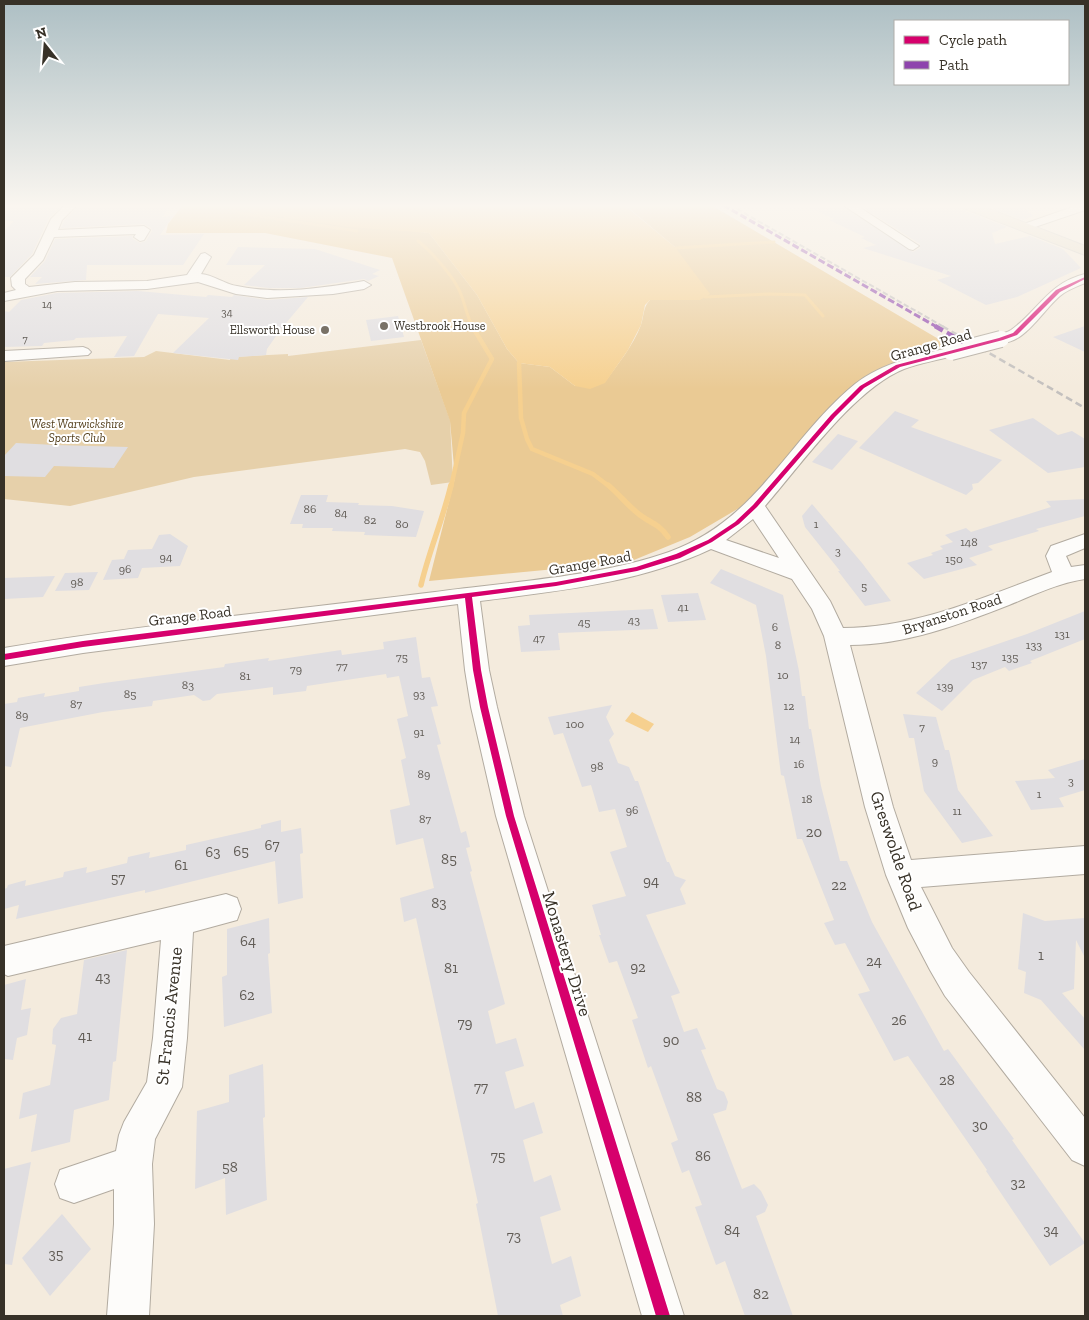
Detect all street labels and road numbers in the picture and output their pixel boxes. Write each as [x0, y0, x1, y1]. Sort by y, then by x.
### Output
street label: Grange Road [888, 325, 974, 365]
street label: Grange Road [547, 547, 633, 579]
street label: Bryanston Road [900, 589, 1004, 638]
street label: Grange Road [147, 602, 233, 630]
street label: Greswolde Road [865, 788, 927, 914]
street label: Monastery Drive [538, 889, 596, 1019]
street label: St Francis Avenue [151, 946, 187, 1086]

